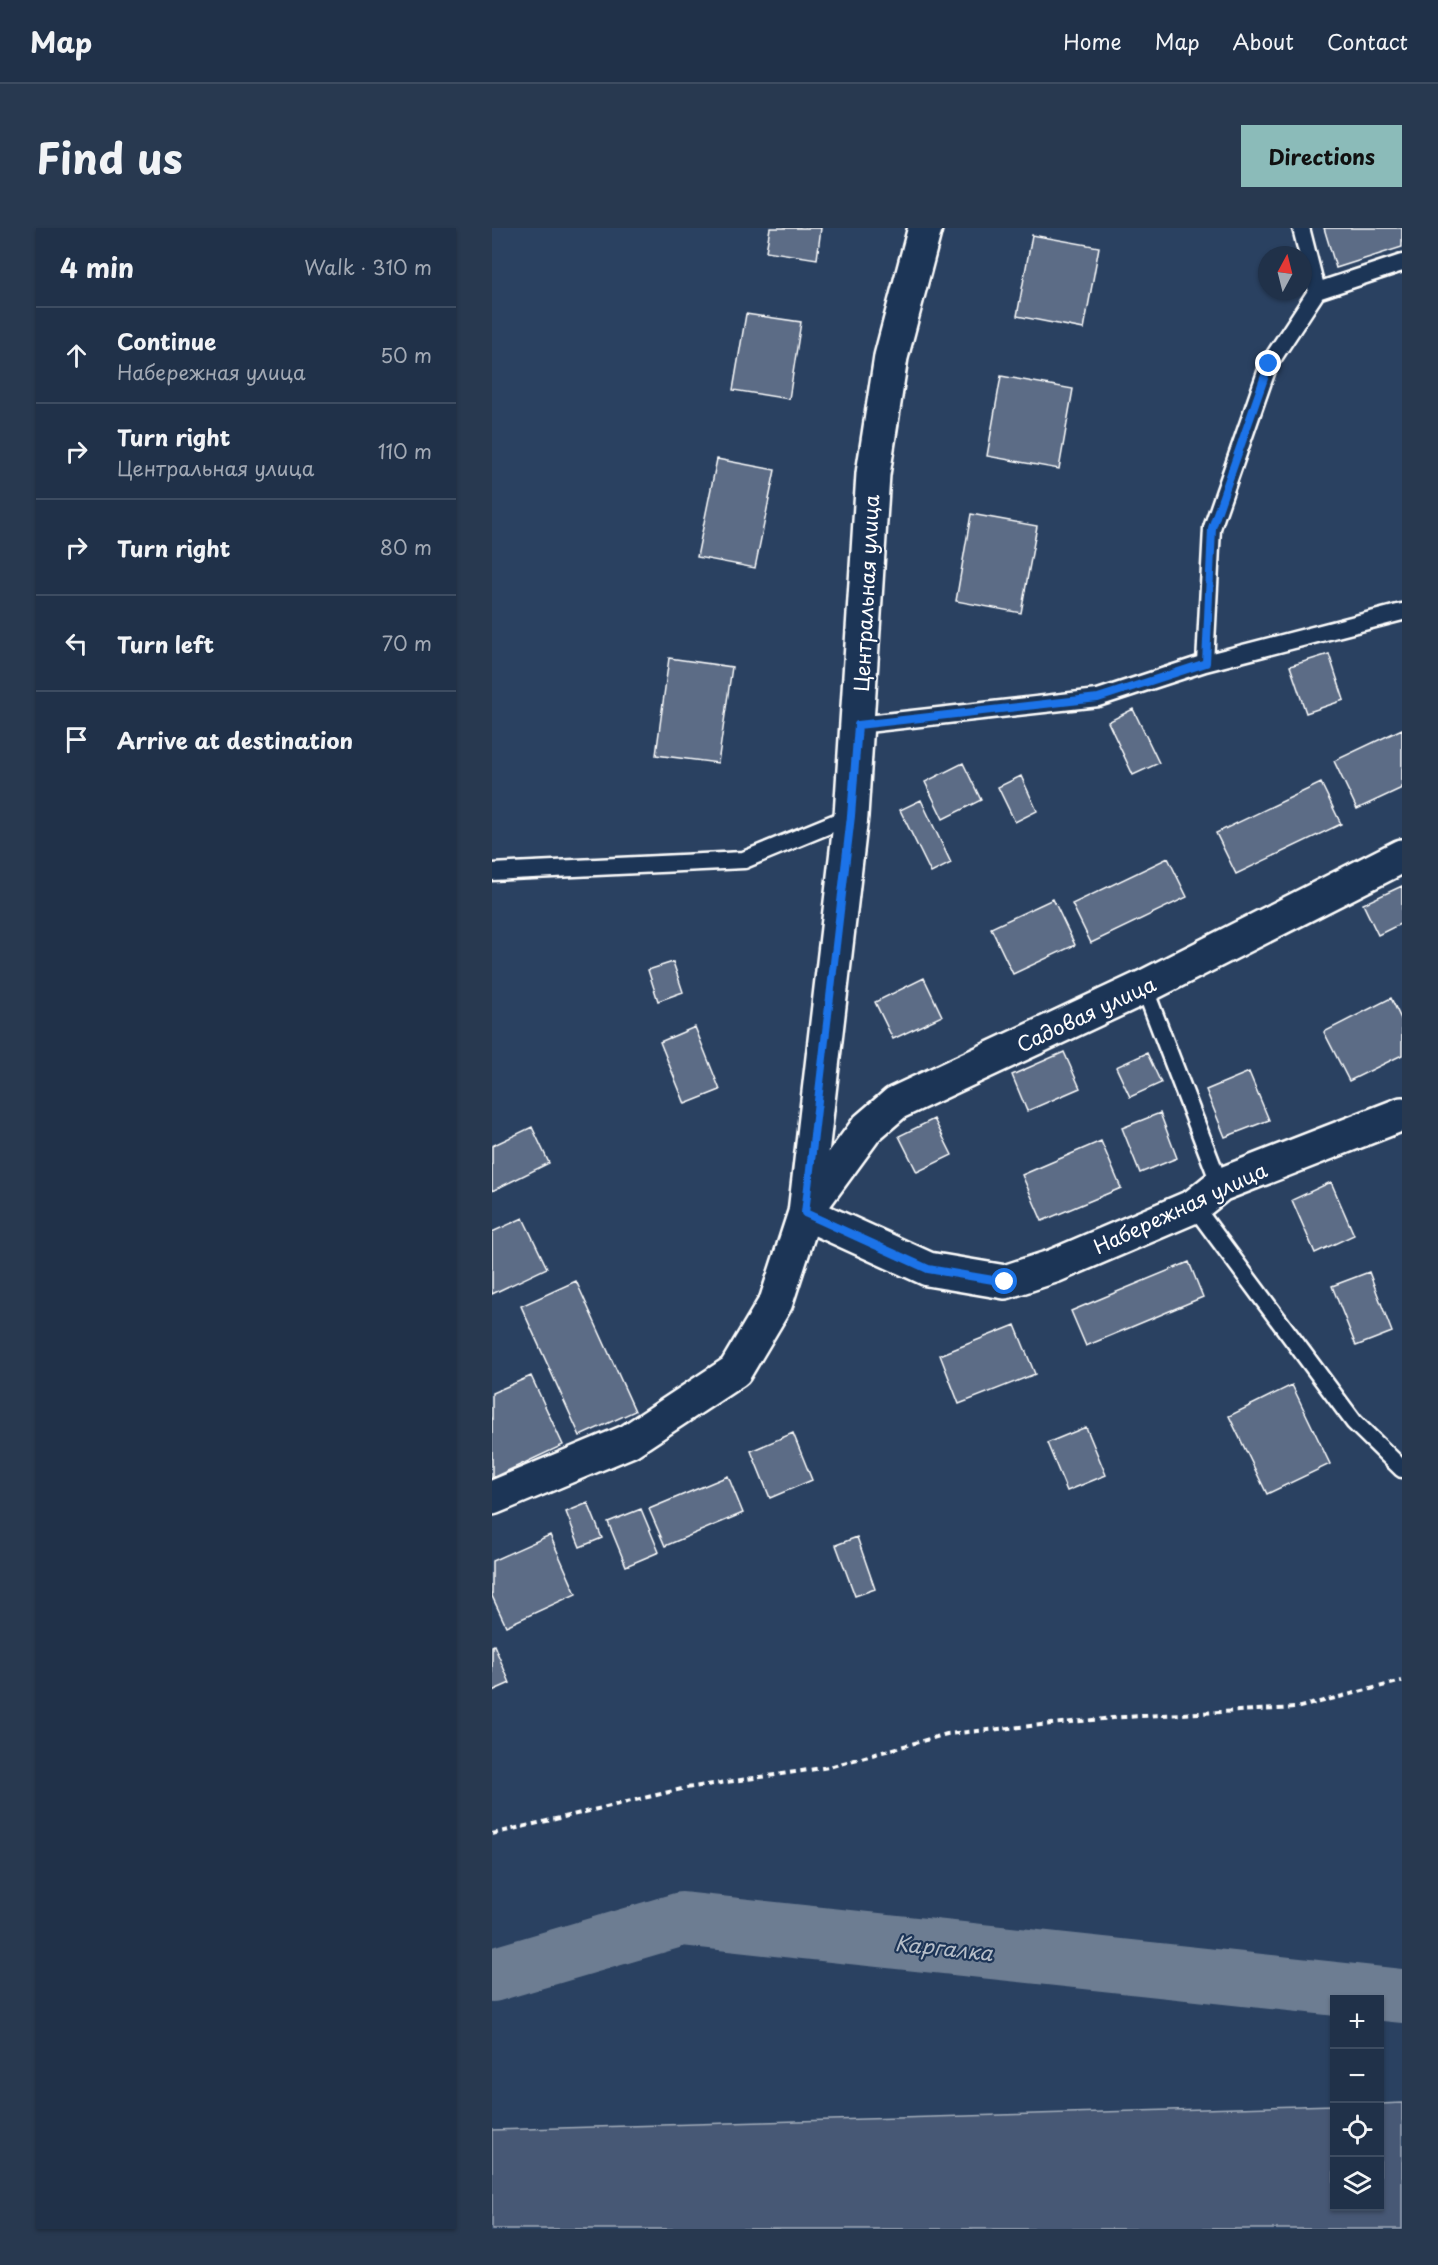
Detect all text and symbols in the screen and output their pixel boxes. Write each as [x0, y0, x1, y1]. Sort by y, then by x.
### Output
text: Map [30, 20, 92, 63]
text: Home [1063, 25, 1122, 57]
text: Map [1155, 25, 1200, 57]
text: About [1233, 25, 1294, 57]
text: Contact [1327, 25, 1408, 57]
text: Find us [36, 125, 183, 188]
button: Directions [1241, 125, 1402, 187]
north arrow [1258, 246, 1312, 300]
text: 4 min [60, 248, 134, 287]
text: Walk · 310 m [304, 252, 432, 282]
text: Continue [117, 324, 216, 357]
icon: ahead [60, 339, 93, 372]
text: 50 m [380, 340, 432, 370]
route end [1255, 350, 1281, 376]
text: Набережная улица [117, 357, 306, 387]
text: Turn right [117, 420, 230, 453]
icon: right [60, 435, 93, 468]
text: 110 m [378, 436, 432, 466]
text: Центральная улица [117, 453, 314, 483]
street label: Центральная улица [846, 493, 886, 692]
icon: right [60, 531, 93, 564]
text: Turn right [117, 531, 230, 564]
text: 80 m [380, 532, 432, 562]
icon: left [60, 627, 93, 660]
text: Turn left [117, 627, 214, 660]
text: 70 m [382, 628, 432, 658]
icon: arrive [60, 723, 93, 756]
text: Arrive at destination [117, 723, 353, 756]
street label: Садовая улица [1011, 968, 1161, 1059]
street label: Набережная улица [1088, 1154, 1272, 1261]
route start [991, 1268, 1017, 1294]
water label: Каргалка [894, 1926, 995, 1968]
map controls [1330, 1995, 1384, 2211]
button: + [1330, 1995, 1384, 2049]
button: − [1330, 2049, 1384, 2103]
button: locate [1330, 2103, 1384, 2157]
button: layers [1330, 2157, 1384, 2211]

